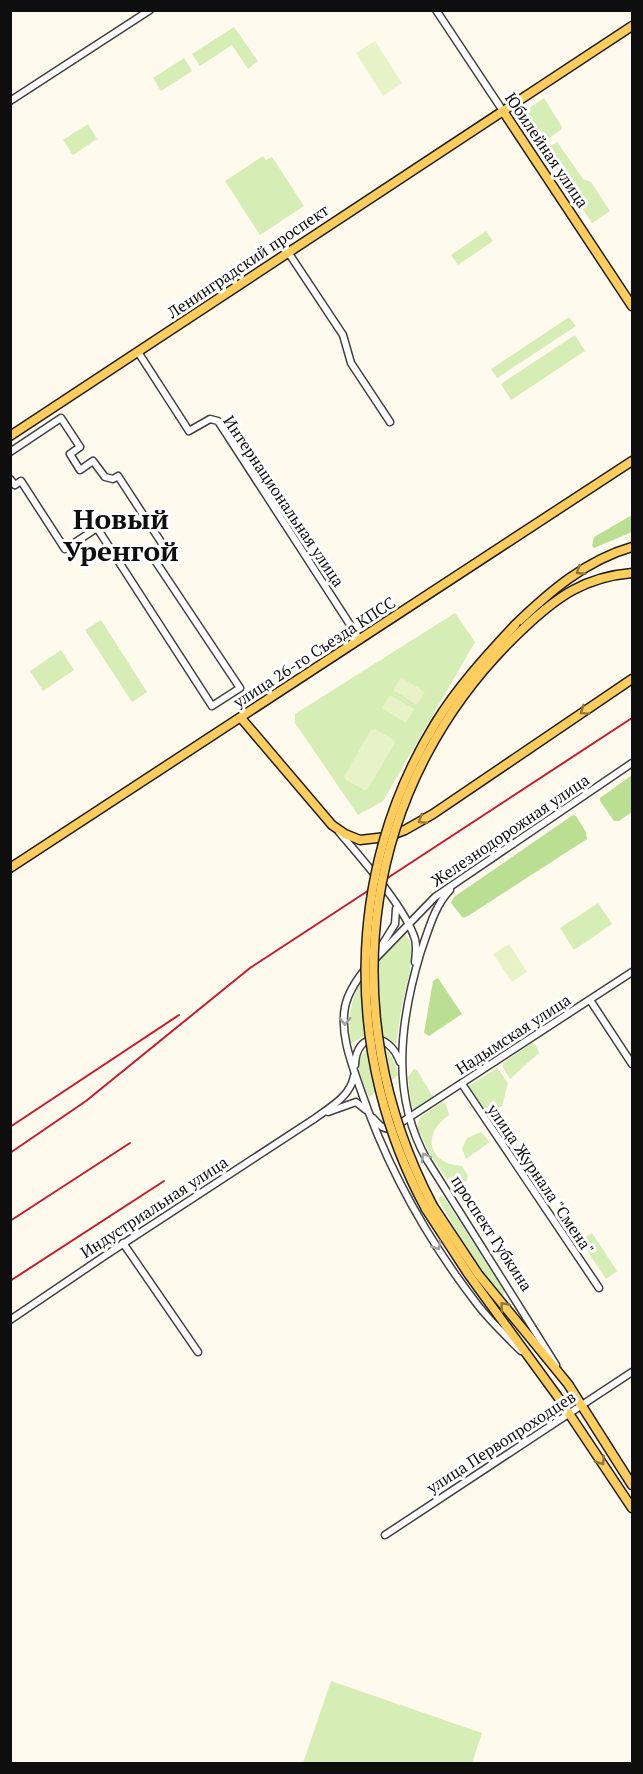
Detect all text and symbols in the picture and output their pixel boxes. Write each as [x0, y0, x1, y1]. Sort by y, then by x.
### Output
street label: Юбилейная улица [500, 88, 594, 212]
street label: Ленинградский проспект [162, 199, 333, 324]
street label: Интернациональная улица [218, 411, 350, 591]
district label: Новый Уренгой [63, 500, 179, 569]
one-way arrow [576, 564, 587, 575]
street label: улица 26-го Съезда КПСС [228, 591, 399, 713]
one-way arrow [580, 704, 590, 716]
street label: Железнодорожная улица [427, 769, 593, 891]
one-way arrow [418, 813, 428, 824]
street label: Надымская улица [451, 988, 575, 1080]
one-way arrow [339, 1016, 351, 1025]
street label: улица Журнала "Смена" [482, 1099, 600, 1258]
street label: Индустриальная улица [76, 1151, 232, 1263]
one-way arrow [421, 1153, 432, 1163]
street label: проспект Губкина [446, 1171, 538, 1295]
one-way arrow [429, 1240, 441, 1250]
one-way arrow [501, 1301, 512, 1312]
street label: улица Первопроходцев [421, 1386, 580, 1499]
one-way arrow [594, 1454, 605, 1465]

